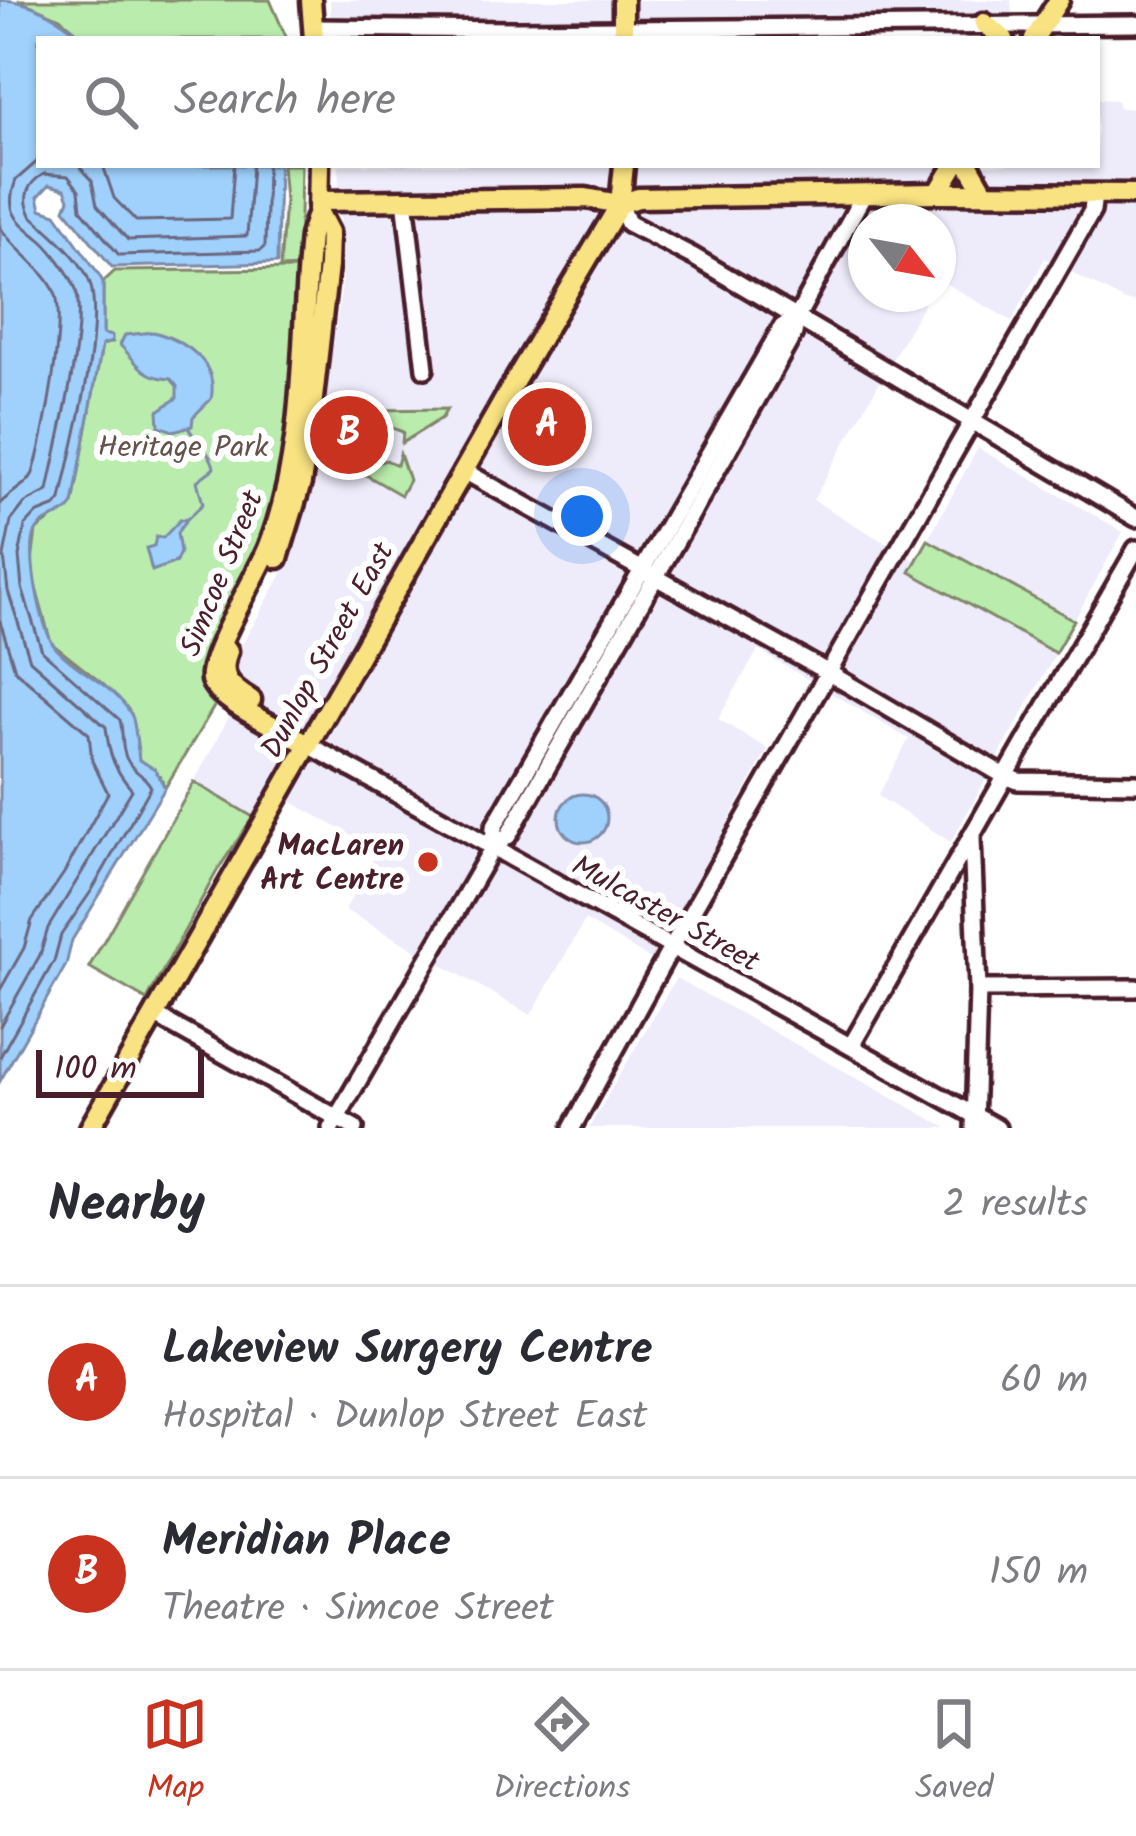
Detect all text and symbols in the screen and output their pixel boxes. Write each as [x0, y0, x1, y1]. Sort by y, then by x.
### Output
search box [36, 36, 1100, 168]
text: Search here [174, 66, 396, 138]
icon: search [78, 69, 144, 135]
north arrow [848, 204, 956, 312]
pin: A [508, 382, 586, 472]
pin: B [310, 390, 388, 480]
park label: Heritage Park [98, 424, 269, 472]
street label: Simcoe Street [168, 483, 278, 664]
your location [552, 486, 612, 546]
street label: Dunlop Street East [249, 534, 408, 768]
place label: MacLaren Art Centre [260, 823, 404, 905]
street label: Mulcaster Street [562, 843, 768, 987]
marker: MacLaren Art Centre [415, 849, 441, 875]
scale bar [36, 1044, 204, 1097]
text: 100 m [54, 1044, 137, 1097]
text: Nearby [48, 1166, 205, 1247]
text: 2 results [943, 1175, 1088, 1237]
text: Lakeview Surgery Centre [162, 1315, 652, 1387]
text: A [75, 1351, 99, 1413]
text: 60 m [1000, 1351, 1088, 1413]
text: Hospital · Dunlop Street East [162, 1387, 647, 1449]
text: Meridian Place [162, 1507, 451, 1579]
text: B [75, 1543, 99, 1605]
text: 150 m [989, 1543, 1088, 1605]
text: Theatre · Simcoe Street [162, 1579, 554, 1641]
tab: Map [142, 1691, 208, 1816]
tab: Directions [493, 1691, 630, 1816]
tab: Saved [915, 1691, 994, 1816]

